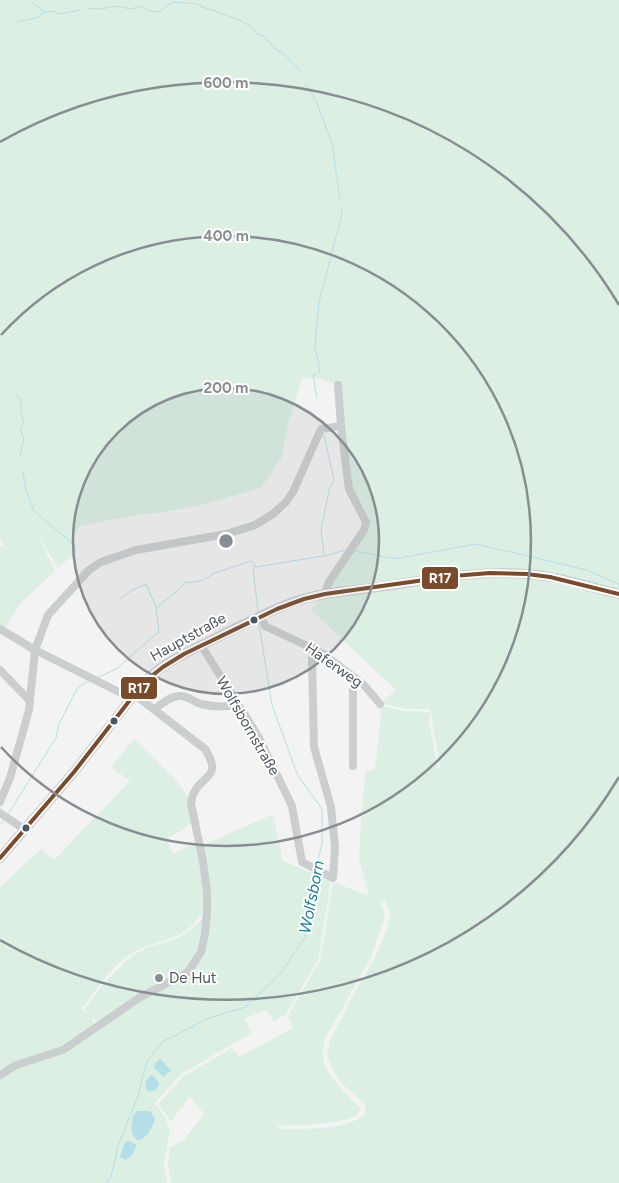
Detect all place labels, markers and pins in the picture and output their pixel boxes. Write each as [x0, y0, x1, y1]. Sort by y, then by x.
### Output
centre of rings [217, 532, 235, 550]
unlabelled marker [249, 615, 259, 625]
unlabelled marker [109, 716, 119, 726]
unlabelled marker [21, 823, 31, 833]
place label: De Hut [169, 969, 217, 987]
marker: De Hut [153, 972, 165, 984]

